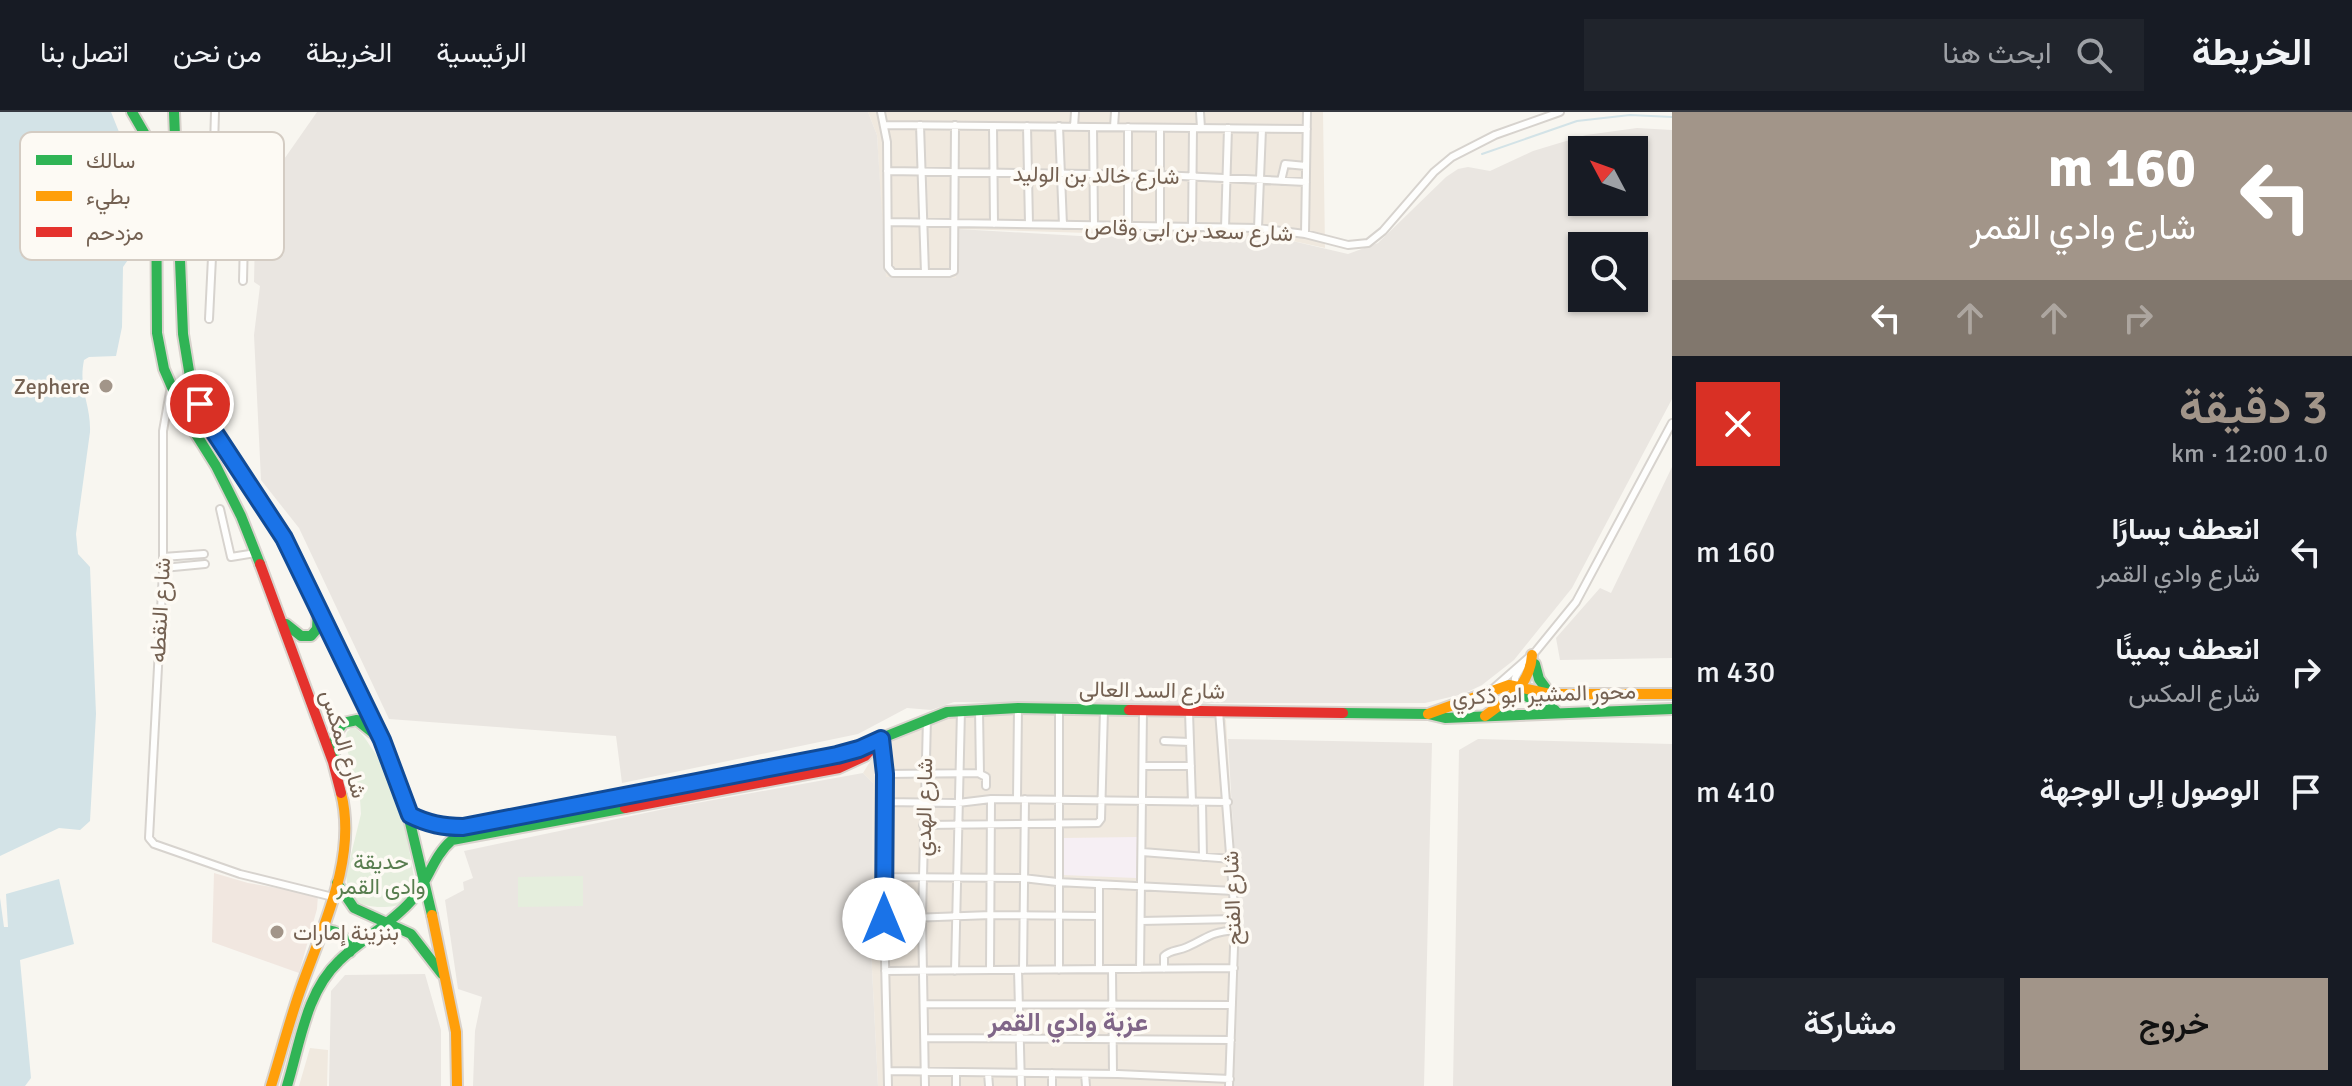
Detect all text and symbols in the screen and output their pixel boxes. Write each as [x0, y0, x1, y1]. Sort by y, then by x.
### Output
search box [1584, 19, 2144, 91]
text: الخريطة [2192, 29, 2312, 76]
icon: search [2072, 33, 2116, 77]
text: ابحث هنا [1942, 35, 2052, 72]
text: اتصل بنا [40, 36, 129, 70]
text: من نحن [173, 36, 262, 70]
text: الخريطة [306, 36, 392, 70]
text: الرئيسية [436, 36, 527, 70]
legend [20, 132, 284, 260]
text: 160 m [2048, 133, 2196, 202]
north arrow [1568, 136, 1648, 216]
map controls [1568, 136, 1648, 312]
icon: left [2224, 144, 2328, 248]
text: سالك [86, 147, 135, 174]
street label: شارع خالد بن الوليد [1012, 160, 1180, 191]
text: بطيء [86, 183, 131, 215]
text: شارع وادي القمر [1970, 205, 2196, 250]
street label: شارع سعد بن ابى وقاص [1084, 213, 1294, 248]
text: مزدحم [86, 219, 144, 247]
button: search [1568, 232, 1648, 312]
icon: left [1864, 296, 1908, 340]
icon: ahead [1948, 296, 1992, 340]
icon: ahead [2032, 296, 2076, 340]
icon: right [2116, 296, 2160, 340]
pin [166, 370, 234, 438]
place label: Zephere [14, 373, 90, 400]
marker: Zephere [97, 377, 115, 395]
text: 3 دقيقة [2179, 378, 2328, 437]
icon: arrive [178, 382, 222, 426]
button: close [1696, 382, 1780, 466]
text: 1.0 km · 12:00 [2171, 438, 2328, 470]
text: انعطف يسارًا [2111, 511, 2260, 548]
icon: left [2284, 530, 2328, 574]
text: 160 m [1696, 534, 1775, 571]
street label: شارع النقطه [144, 557, 177, 663]
text: شارع وادي القمر [2096, 558, 2260, 590]
text: انعطف يمينًا [2115, 631, 2260, 668]
icon: right [2284, 650, 2328, 694]
text: 430 m [1696, 654, 1775, 691]
street label: شارع السد العالى [1079, 675, 1225, 706]
street label: محور المشير ابو ذكري [1452, 677, 1637, 716]
text: شارع المكس [2128, 678, 2260, 710]
street label: شارع المكس [314, 687, 373, 802]
street label: شارع الهدي [910, 757, 943, 857]
icon: arrive [2284, 770, 2328, 814]
text: الوصول إلى الوجهة [2039, 772, 2260, 809]
text: 410 m [1696, 774, 1775, 811]
park label: حديقة وادى القمر [335, 848, 426, 900]
street label: شارع الفتح [1217, 850, 1248, 946]
position arrow [842, 877, 926, 961]
place label: بنزينة إمارات [293, 919, 399, 947]
marker: بنزينة إمارات [268, 923, 286, 941]
button: مشاركة [1696, 978, 2004, 1070]
button: خروج [2020, 978, 2328, 1070]
district label: عزبة وادي القمر [987, 1007, 1148, 1044]

